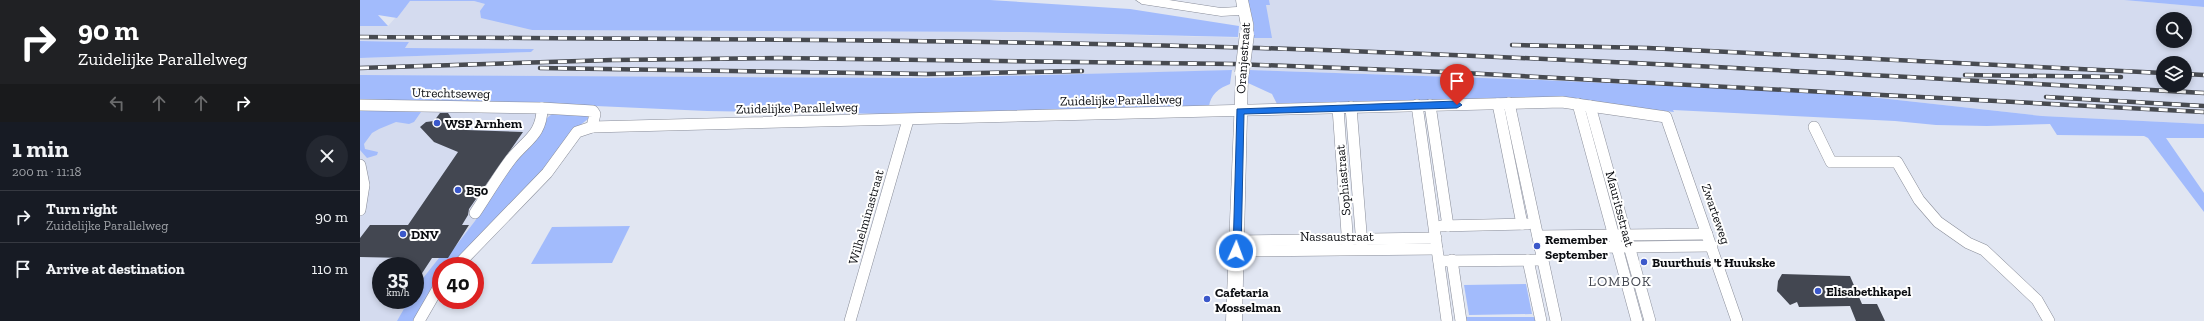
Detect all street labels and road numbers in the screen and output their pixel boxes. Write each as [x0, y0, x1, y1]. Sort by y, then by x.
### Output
street label: Oranjestraat [1233, 22, 1254, 94]
street label: Utrechtseweg [412, 85, 490, 101]
street label: Zuidelijke Parallelweg [1060, 91, 1182, 110]
street label: Zuidelijke Parallelweg [736, 99, 858, 118]
street label: Sophiastraat [1332, 144, 1354, 216]
street label: Wilhelminastraat [845, 168, 887, 266]
street label: Mauritsstraat [1603, 169, 1637, 249]
street label: Zwarteweg [1699, 182, 1733, 246]
street label: Nassaustraat [1300, 229, 1374, 244]

